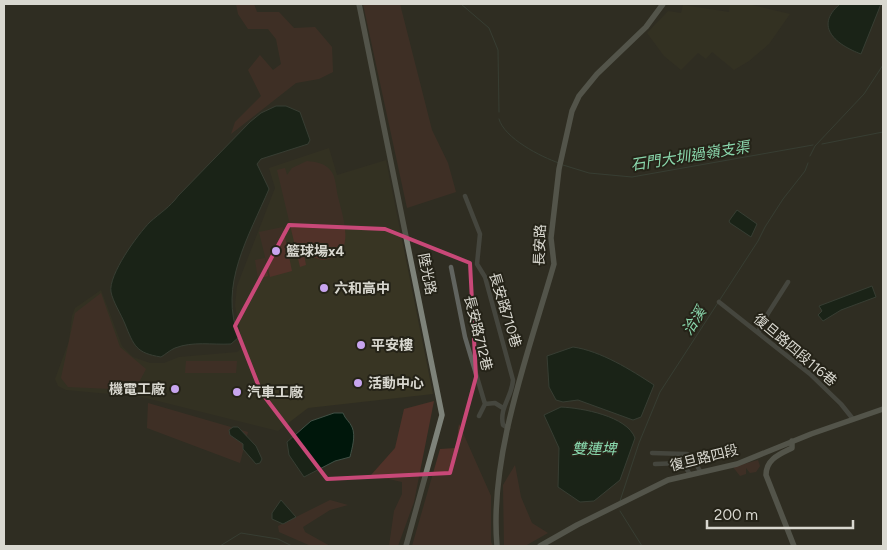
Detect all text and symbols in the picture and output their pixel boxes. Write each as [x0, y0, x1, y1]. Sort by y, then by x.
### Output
water label: 石門大圳過嶺支渠 [629, 137, 753, 174]
street label: 長安路 [531, 224, 549, 266]
place label: 籃球場x4 [286, 243, 345, 260]
marker: 籃球場x4 [270, 245, 282, 257]
street label: 陸光路 [415, 252, 439, 296]
street label: 長安路710巷 [485, 270, 525, 350]
place label: 六和高中 [334, 280, 390, 297]
marker: 六和高中 [318, 282, 330, 294]
street label: 長安路712巷 [460, 294, 496, 372]
water label: 洽溪 [678, 302, 711, 338]
street label: 復旦路四段116巷 [750, 310, 840, 390]
place label: 平安樓 [371, 337, 413, 354]
marker: 平安樓 [355, 339, 367, 351]
place label: 活動中心 [368, 375, 424, 392]
marker: 活動中心 [352, 377, 364, 389]
place label: 機電工廠 [109, 381, 165, 398]
marker: 機電工廠 [169, 383, 181, 395]
place label: 汽車工廠 [247, 384, 303, 401]
marker: 汽車工廠 [231, 386, 243, 398]
water label: 雙連埤 [571, 440, 618, 458]
street label: 復旦路四段 [668, 441, 740, 475]
scale bar [707, 498, 853, 530]
text: 200 m [714, 506, 758, 524]

